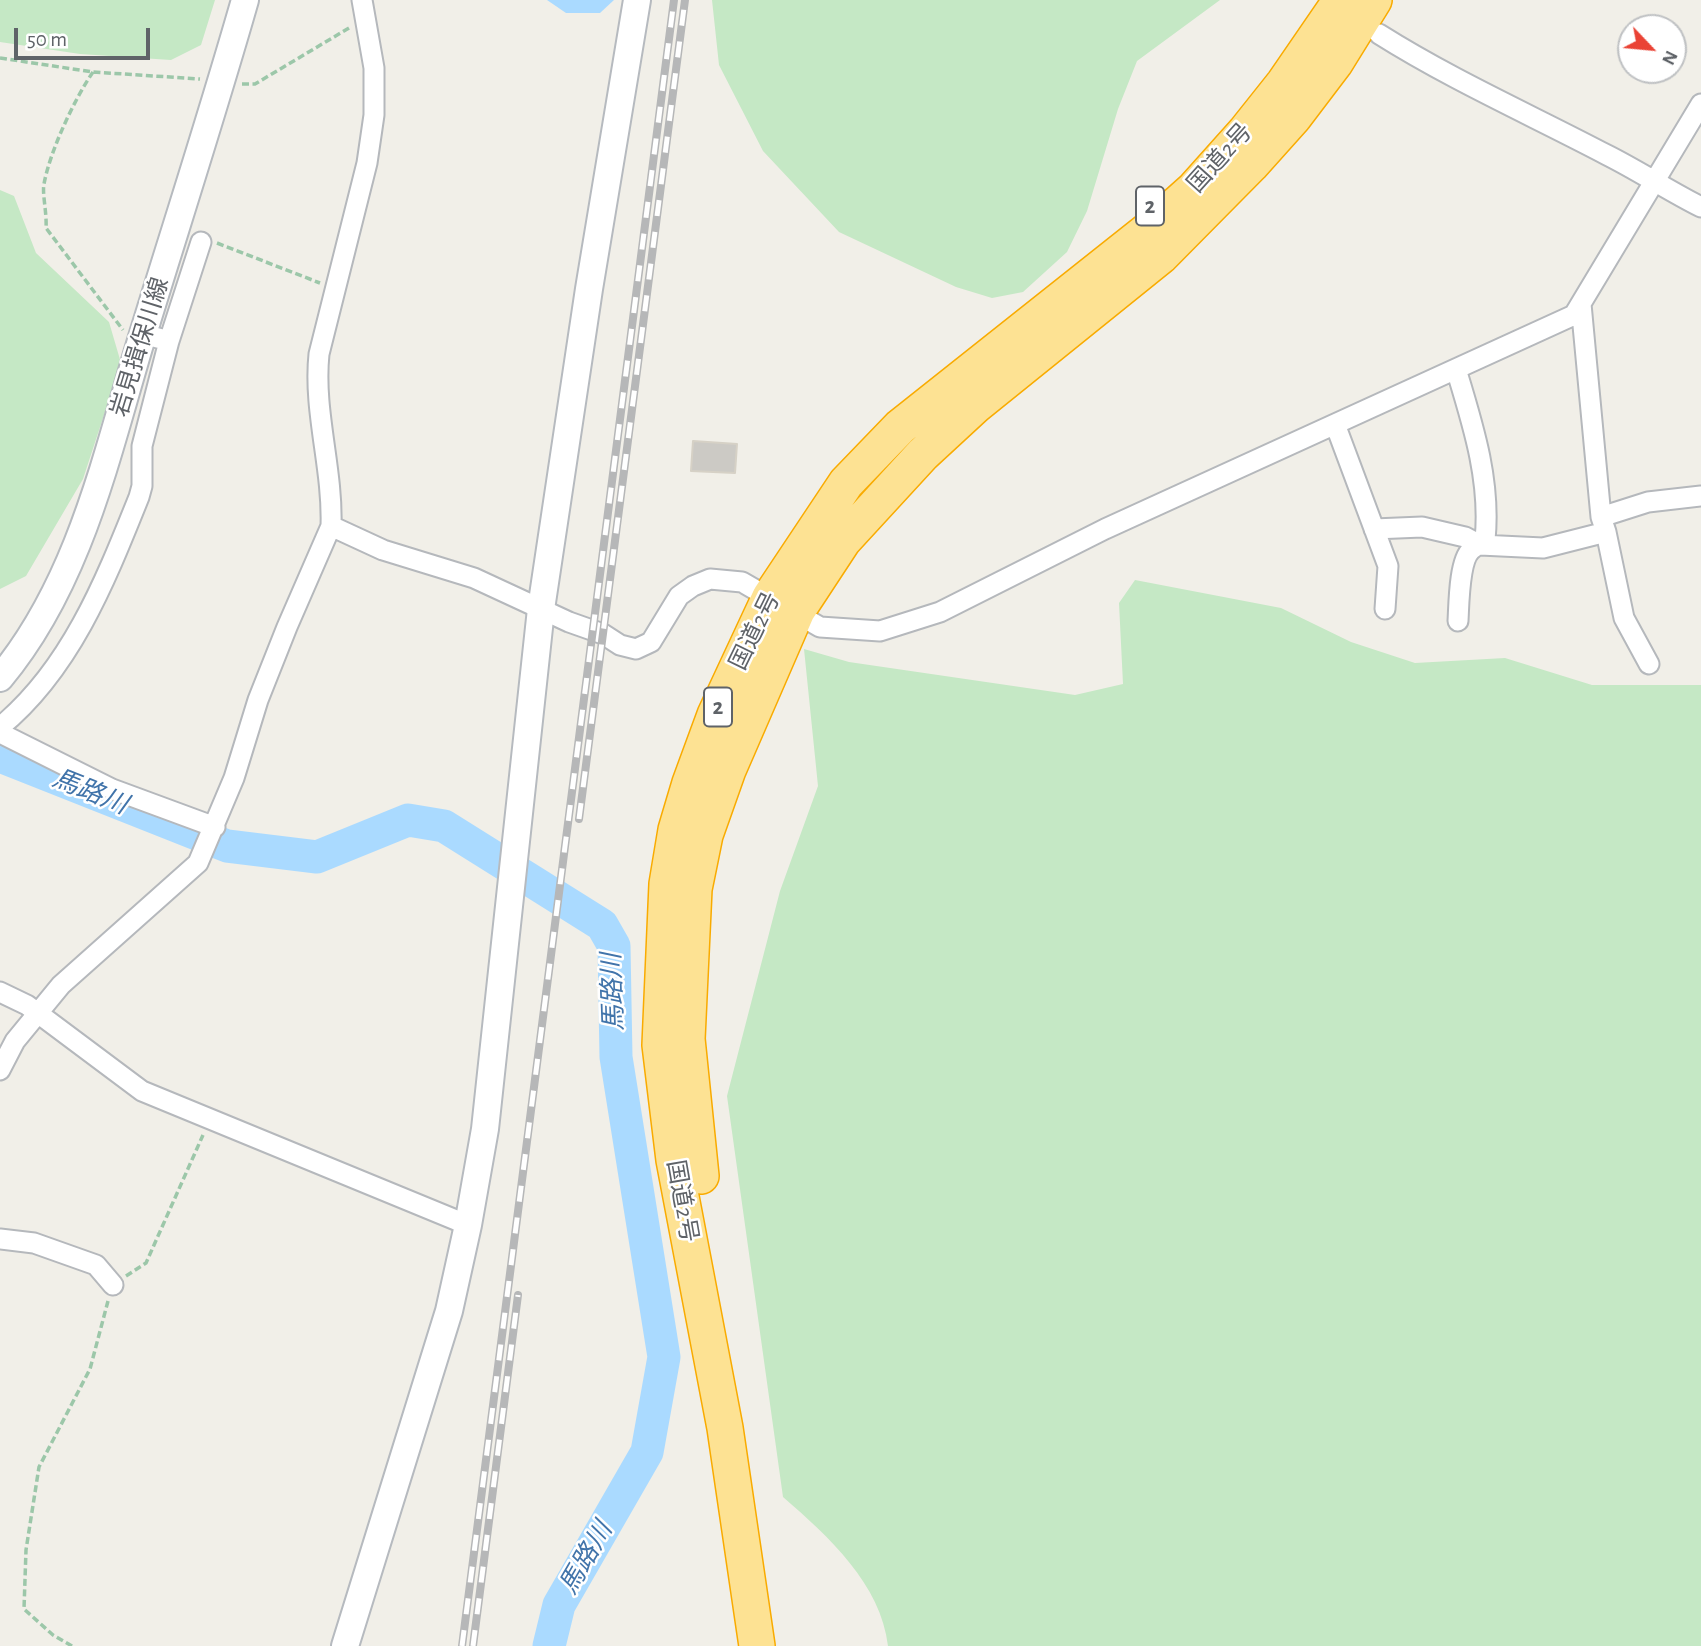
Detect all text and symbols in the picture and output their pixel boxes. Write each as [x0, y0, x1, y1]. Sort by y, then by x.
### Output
scale bar [18, 14, 154, 58]
north arrow [1617, 14, 1687, 84]
text: 50 m [27, 29, 67, 50]
text: N [1658, 47, 1681, 68]
street label: 国道2号 [1182, 118, 1258, 198]
road number: 2 [1136, 186, 1164, 226]
street label: 岩見揖保川線 [105, 274, 175, 420]
street label: 国道2号 [724, 587, 786, 675]
road number: 2 [704, 688, 732, 726]
water label: 馬路川 [48, 763, 132, 821]
water label: 馬路川 [596, 952, 630, 1032]
street label: 国道2号 [661, 1158, 703, 1244]
water label: 馬路川 [553, 1516, 619, 1600]

